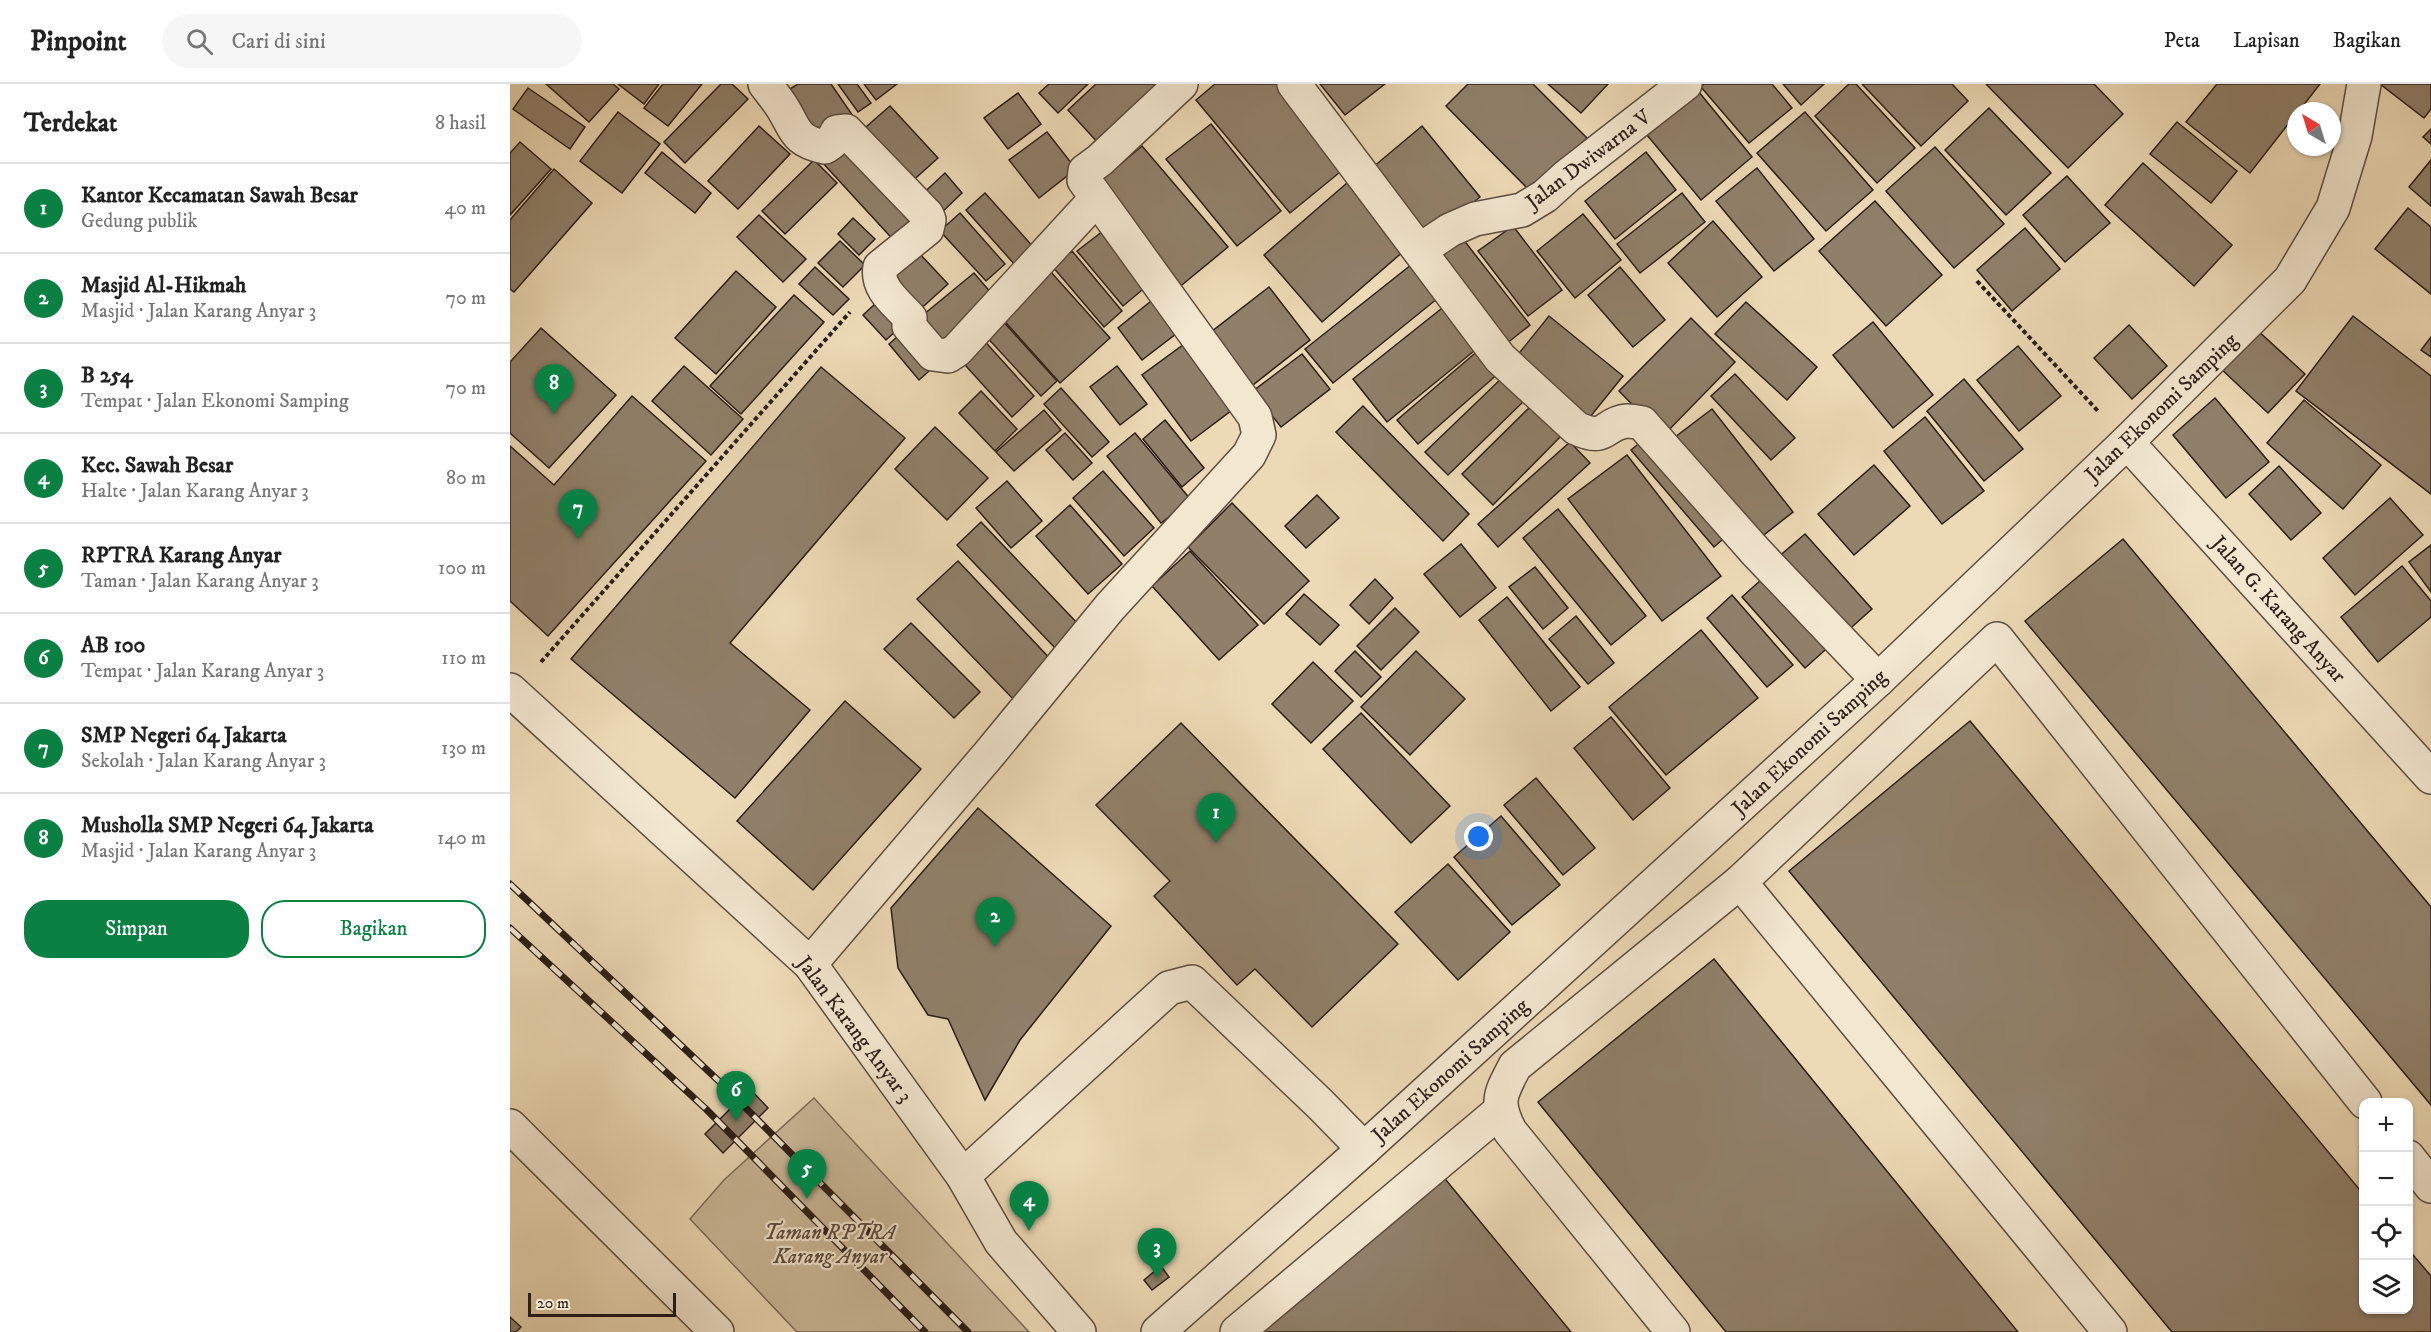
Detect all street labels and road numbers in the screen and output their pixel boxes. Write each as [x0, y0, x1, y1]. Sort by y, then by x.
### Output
street label: Jalan Dwiwarna V [1519, 104, 1657, 216]
street label: Jalan Ekonomi Samping [2078, 327, 2244, 489]
street label: Jalan G. Karang Anyar [2204, 529, 2351, 689]
street label: Jalan Ekonomi Samping [1725, 664, 1893, 823]
street label: Jalan Karang Anyar 3 [789, 950, 918, 1108]
street label: Jalan Ekonomi Samping [1365, 993, 1535, 1150]

